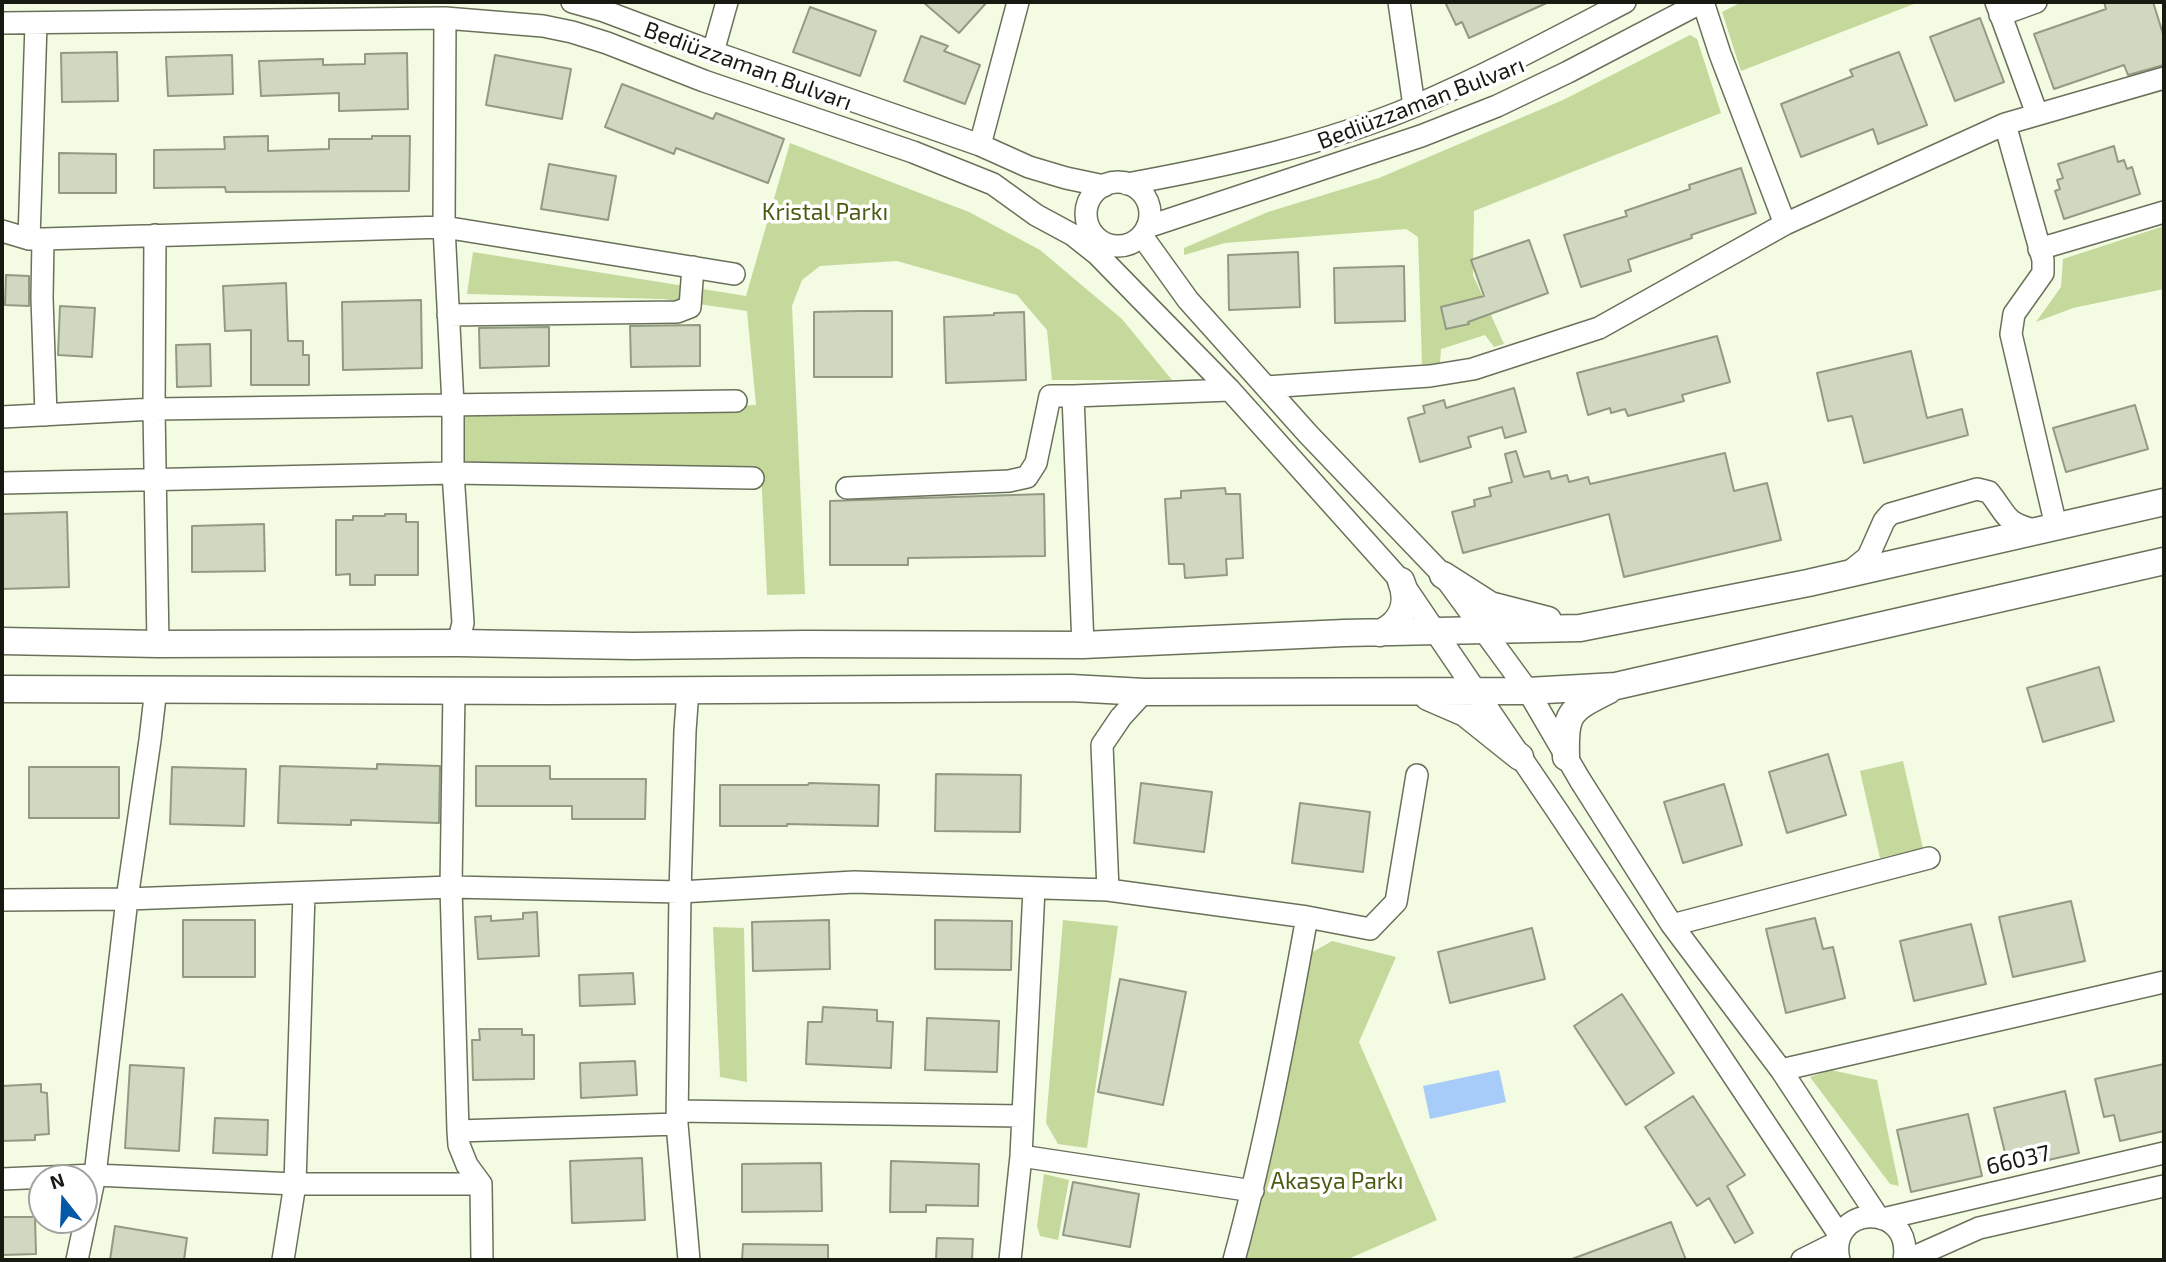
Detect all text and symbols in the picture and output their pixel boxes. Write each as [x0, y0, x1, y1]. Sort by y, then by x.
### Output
street label: Bediüzzaman Bulvarı [640, 16, 856, 116]
street label: Bediüzzaman Bulvarı [1314, 51, 1528, 155]
park label: Kristal Parkı [762, 198, 888, 226]
street label: 66037 [1983, 1139, 2053, 1181]
north arrow [28, 1164, 98, 1234]
text: N [47, 1167, 67, 1194]
park label: Akasya Parkı [1271, 1167, 1403, 1195]

